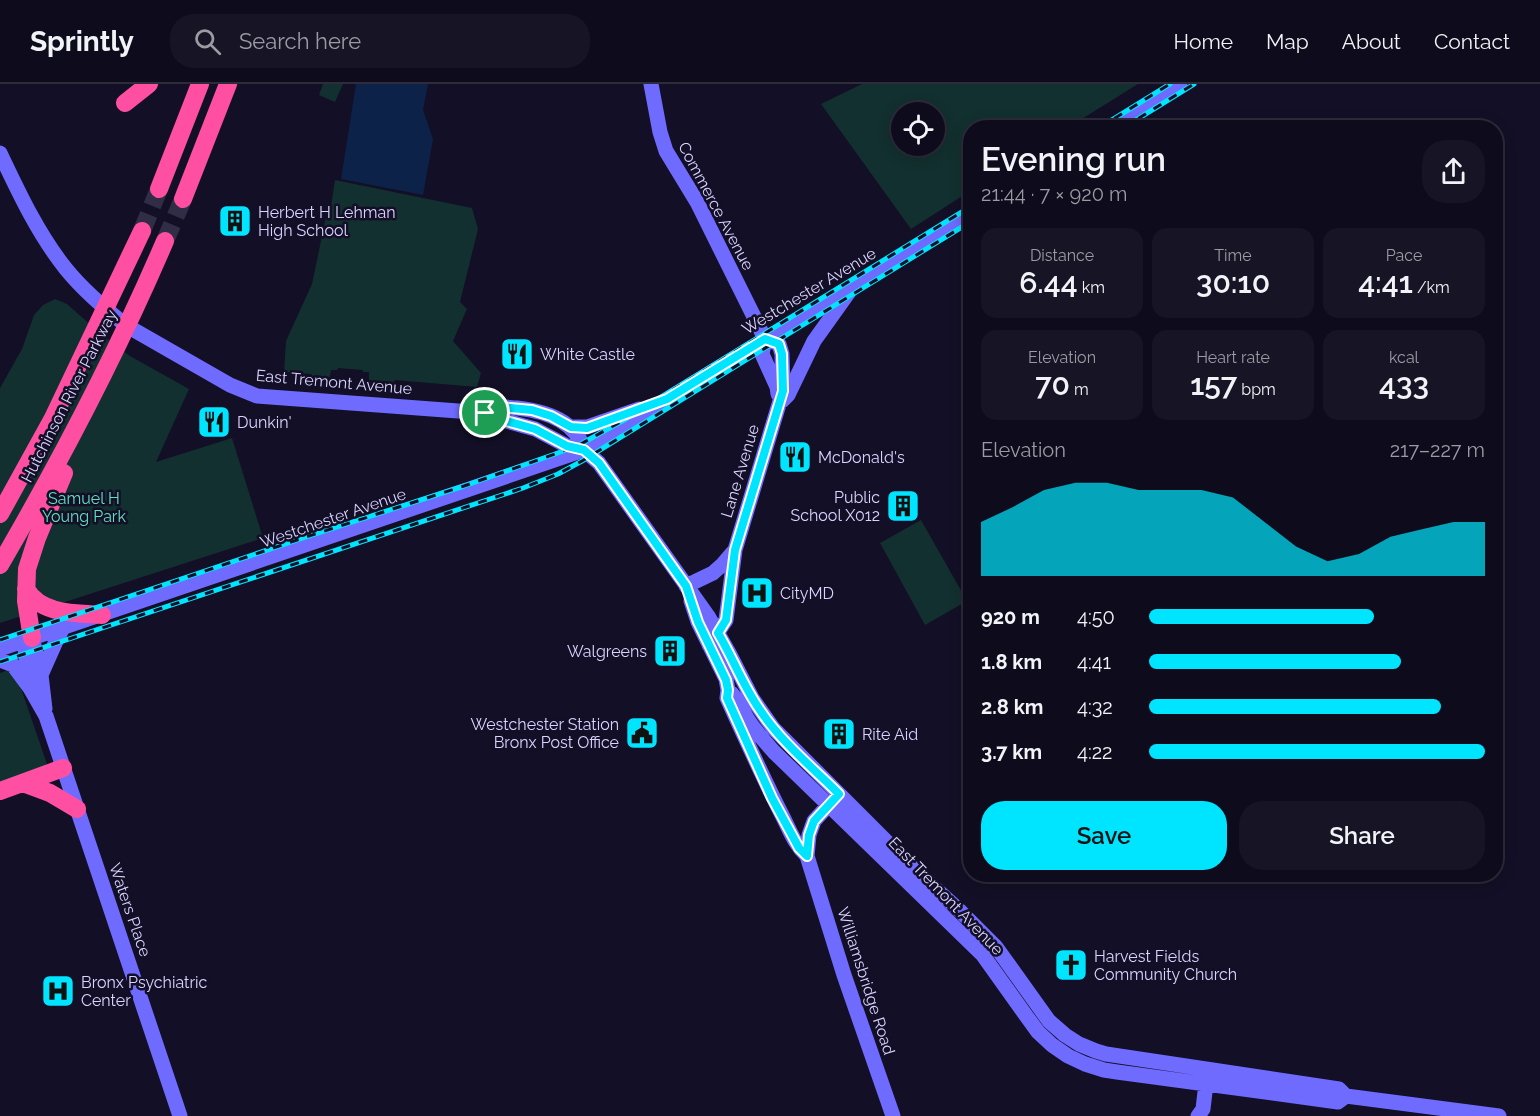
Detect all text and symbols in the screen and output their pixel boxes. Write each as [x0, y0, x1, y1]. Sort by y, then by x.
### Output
search box [170, 14, 590, 68]
text: Sprintly [30, 25, 134, 58]
icon: search [191, 25, 224, 58]
text: Search here [239, 28, 361, 54]
text: Home [1174, 29, 1233, 54]
text: Map [1266, 29, 1309, 54]
text: About [1342, 29, 1401, 54]
text: Contact [1434, 29, 1510, 54]
map controls [891, 102, 945, 156]
button: locate [891, 102, 945, 156]
street label: Commerce Avenue [674, 139, 758, 273]
text: Evening run [981, 140, 1166, 179]
button: share [1422, 140, 1485, 203]
text: 21:44 · 7 × 920 m [981, 182, 1127, 206]
building icon: Herbert H Lehman High School [217, 203, 253, 239]
place label: Herbert H Lehman High School [258, 203, 396, 240]
street label: Westchester Avenue [739, 244, 879, 338]
text: Distance [1030, 246, 1094, 265]
text: Time [1214, 246, 1252, 265]
text: Pace [1386, 246, 1422, 265]
text: 6.44 [1019, 265, 1078, 300]
text: 30:10 [1196, 265, 1270, 300]
text: 4:41 [1358, 265, 1413, 300]
text: km [1078, 278, 1105, 297]
text: /km [1413, 278, 1450, 297]
street label: Hutchinson River Parkway [17, 306, 121, 486]
restaurant icon: White Castle [499, 336, 535, 372]
place label: White Castle [540, 345, 635, 364]
text: Elevation [1028, 348, 1096, 367]
text: Heart rate [1196, 348, 1270, 367]
text: kcal [1389, 348, 1419, 367]
street label: East Tremont Avenue [255, 366, 413, 398]
text: 70 [1035, 367, 1070, 402]
text: 157 [1190, 367, 1237, 402]
text: 433 [1379, 367, 1429, 402]
text: m [1070, 380, 1089, 399]
text: bpm [1237, 380, 1276, 399]
pin [459, 387, 510, 438]
icon: arrive [468, 396, 501, 429]
restaurant icon: Dunkin' [196, 404, 232, 440]
place label: Dunkin' [237, 413, 292, 432]
street label: Lane Avenue [717, 422, 763, 520]
text: Elevation [981, 438, 1066, 462]
text: 217–227 m [1390, 438, 1485, 462]
restaurant icon: McDonald's [777, 439, 813, 475]
place label: McDonald's [818, 448, 905, 467]
street label: Westchester Avenue [258, 484, 408, 552]
place label: Public School X012 [791, 488, 880, 525]
building icon: Public School X012 [885, 488, 921, 524]
park label: Samuel H Young Park [42, 489, 126, 526]
hospital icon: CityMD [739, 575, 775, 611]
place label: CityMD [780, 584, 834, 603]
text: 920 m [981, 605, 1040, 629]
text: 4:50 [1077, 605, 1115, 629]
building icon: Walgreens [652, 633, 688, 669]
place label: Walgreens [567, 642, 647, 661]
text: 1.8 km [981, 650, 1042, 674]
text: 4:41 [1077, 650, 1111, 674]
text: 2.8 km [981, 695, 1043, 719]
text: 4:32 [1077, 695, 1113, 719]
place label: Westchester Station Bronx Post Office [471, 715, 619, 752]
public building icon: Westchester Station Bronx Post Office [624, 715, 660, 751]
building icon: Rite Aid [821, 716, 857, 752]
place label: Rite Aid [862, 725, 918, 744]
text: 3.7 km [981, 740, 1042, 764]
text: 4:22 [1077, 740, 1113, 764]
button: Save [981, 801, 1227, 870]
button: Share [1239, 801, 1485, 870]
street label: East Tremont Avenue [885, 833, 1007, 959]
street label: Waters Place [105, 861, 155, 959]
street label: Williamsbridge Road [833, 905, 899, 1057]
church icon: Harvest Fields Community Church [1053, 947, 1089, 983]
place label: Harvest Fields Community Church [1094, 947, 1237, 984]
hospital icon: Bronx Psychiatric Center [40, 973, 76, 1009]
place label: Bronx Psychiatric Center [81, 973, 208, 1010]

